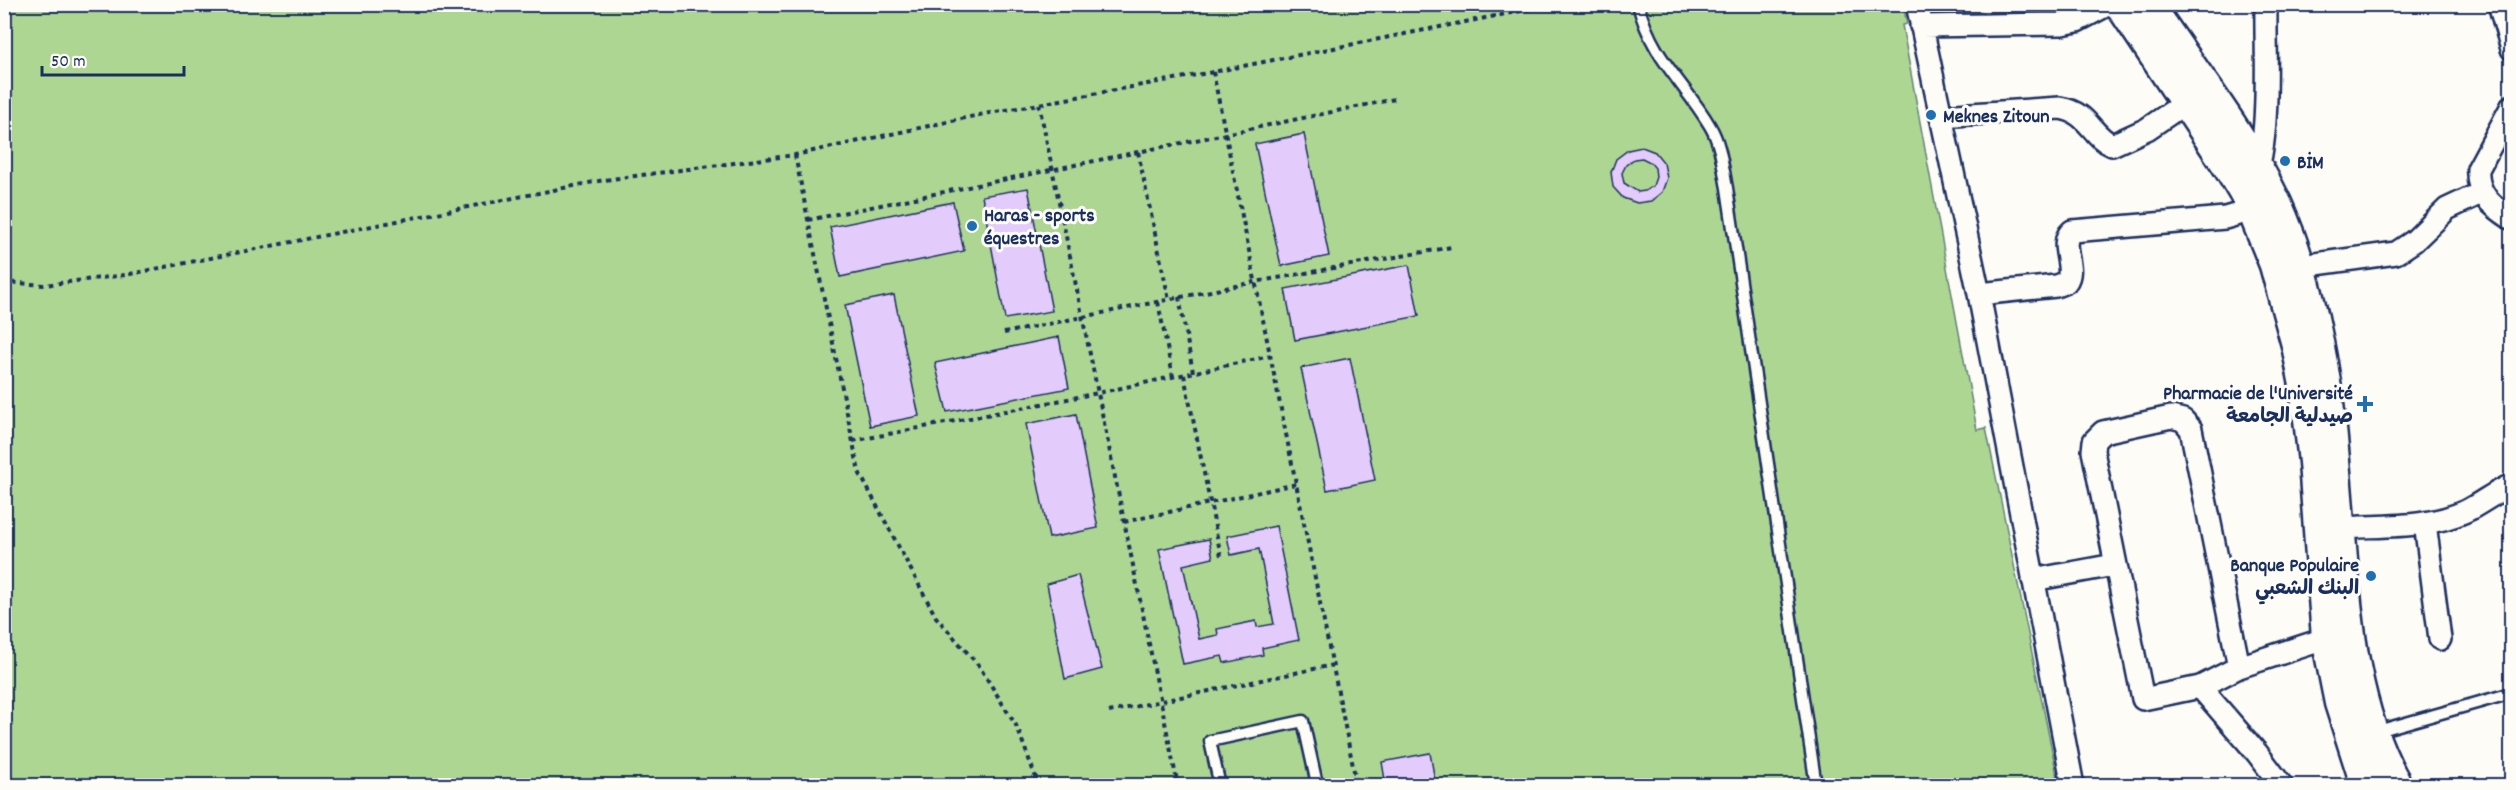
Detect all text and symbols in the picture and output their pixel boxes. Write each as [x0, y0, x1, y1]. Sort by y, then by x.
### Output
scale bar [42, 39, 184, 77]
text: 50 m [51, 50, 86, 75]
place label: Meknes Zitoun [1943, 104, 2049, 132]
marker: Meknes Zitoun [1924, 108, 1938, 122]
place label: BİM [2297, 150, 2324, 178]
marker: BİM [2278, 154, 2292, 168]
place label: Haras - sports équestres [984, 203, 1095, 254]
marker: Haras - sports équestres [965, 219, 979, 233]
place label: Pharmacie de l'Université صيدلية الجامعة [2163, 381, 2353, 432]
marker: Pharmacie de l'Université صيدلية الجامعة [2358, 397, 2372, 411]
place label: Banque Populaire البنك الشعبي [2230, 553, 2359, 605]
marker: Banque Populaire البنك الشعبي [2364, 569, 2378, 583]

